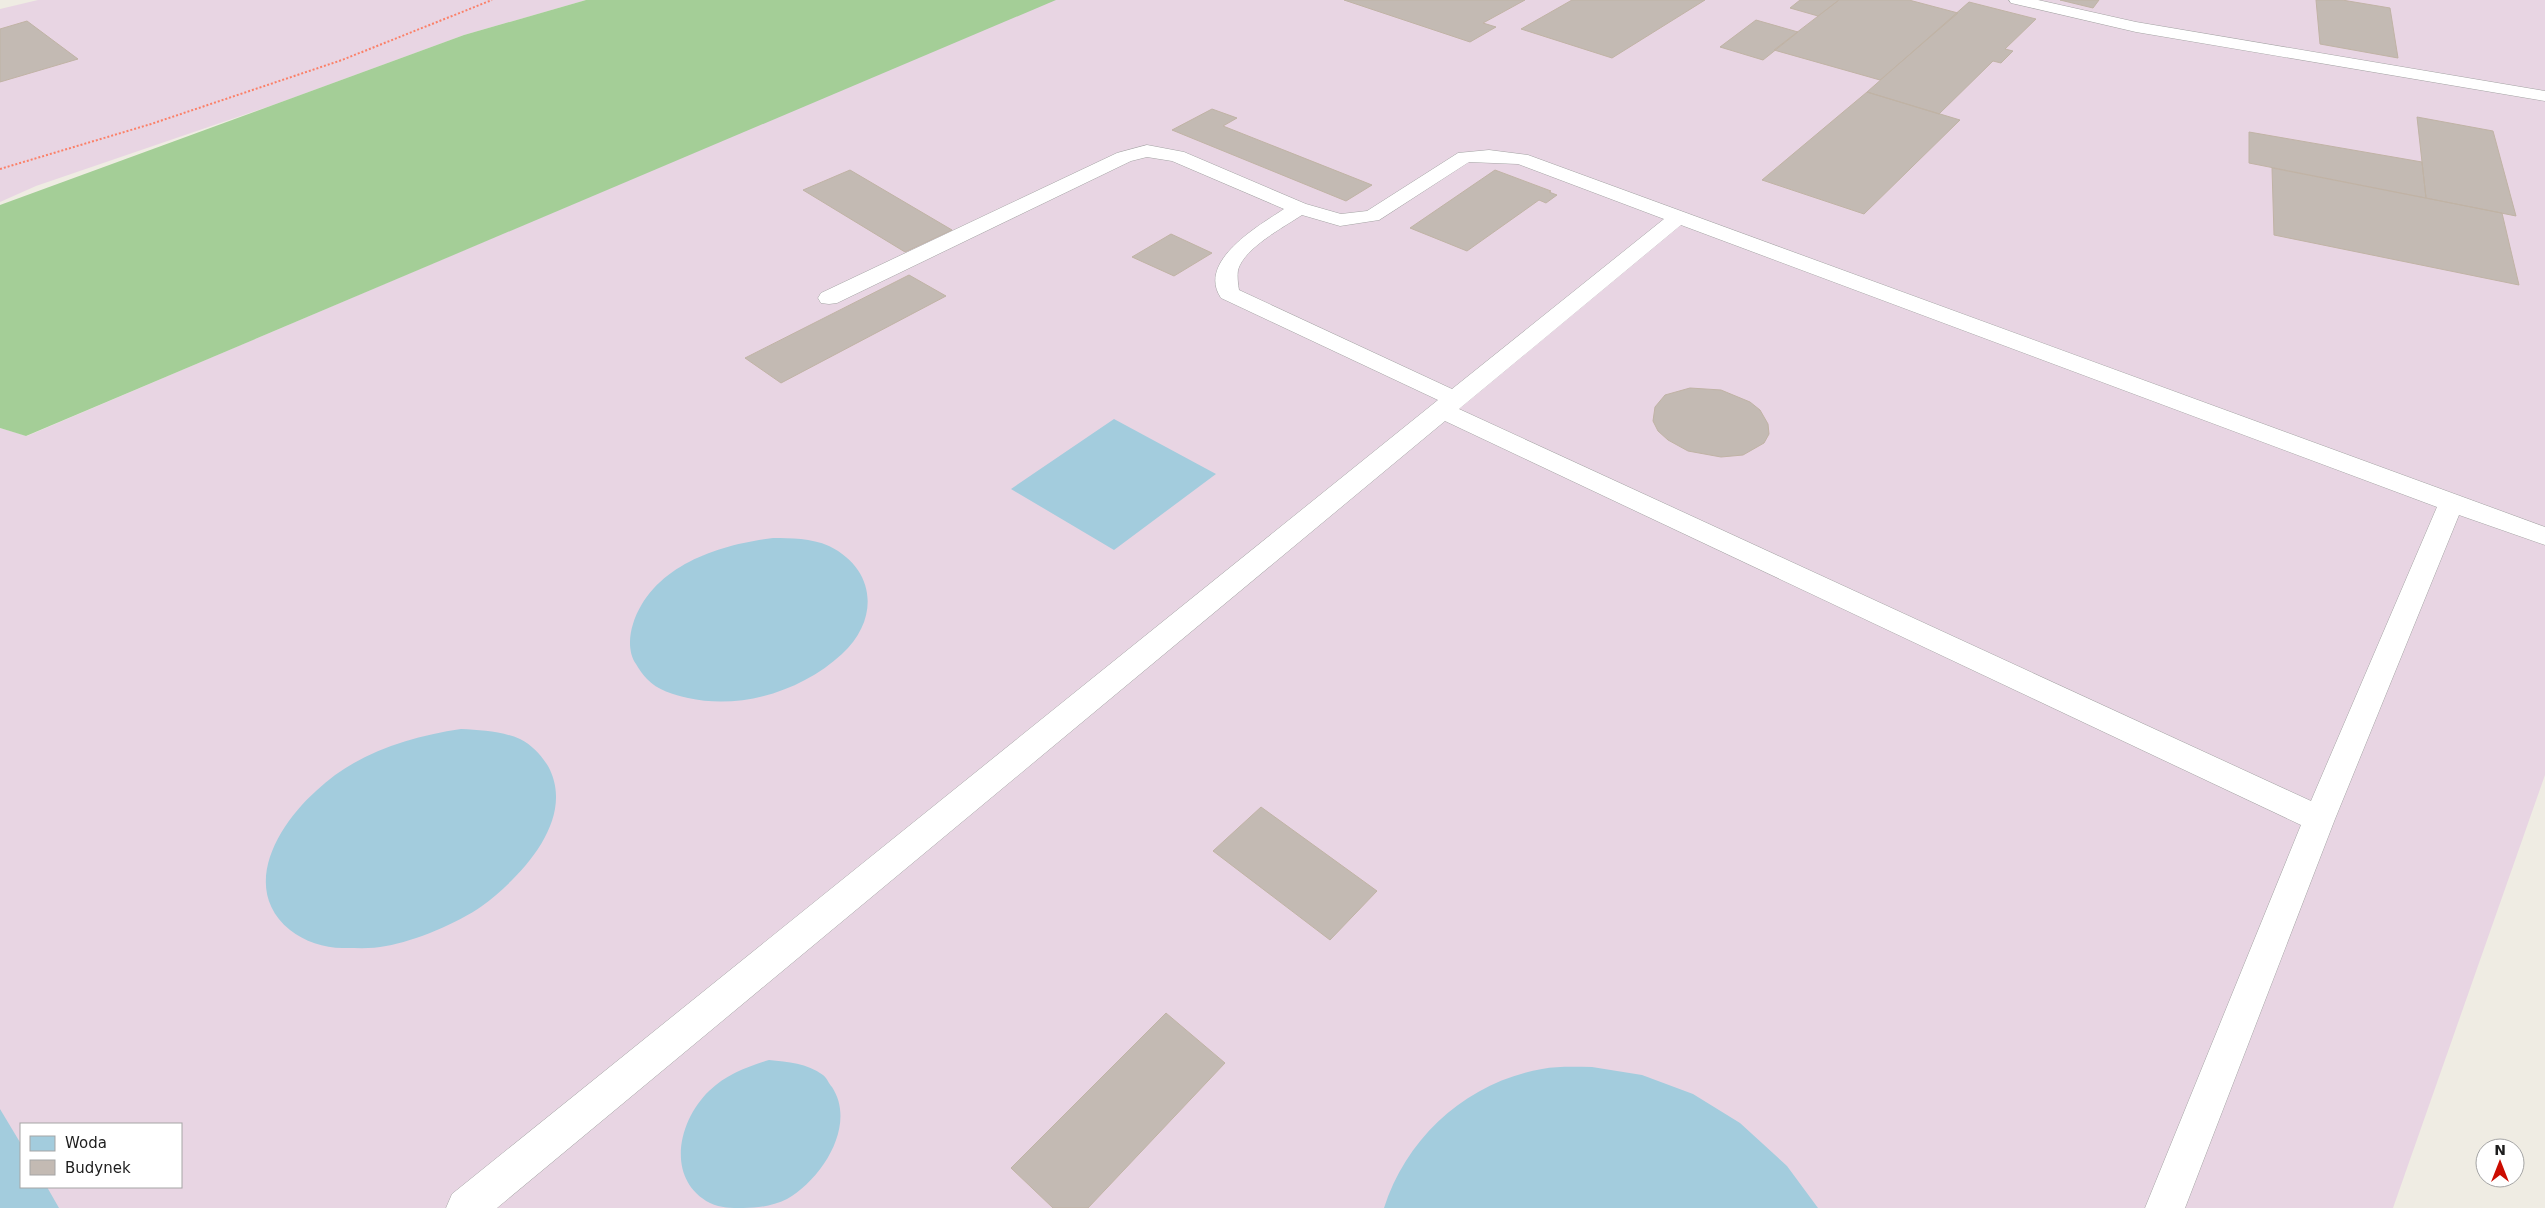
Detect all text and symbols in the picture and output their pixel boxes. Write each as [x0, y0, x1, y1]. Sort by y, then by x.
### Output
legend [20, 1123, 182, 1188]
text: Woda [65, 1134, 107, 1152]
north arrow [2475, 1138, 2525, 1188]
text: N [2494, 1142, 2506, 1158]
text: Budynek [65, 1159, 131, 1177]

